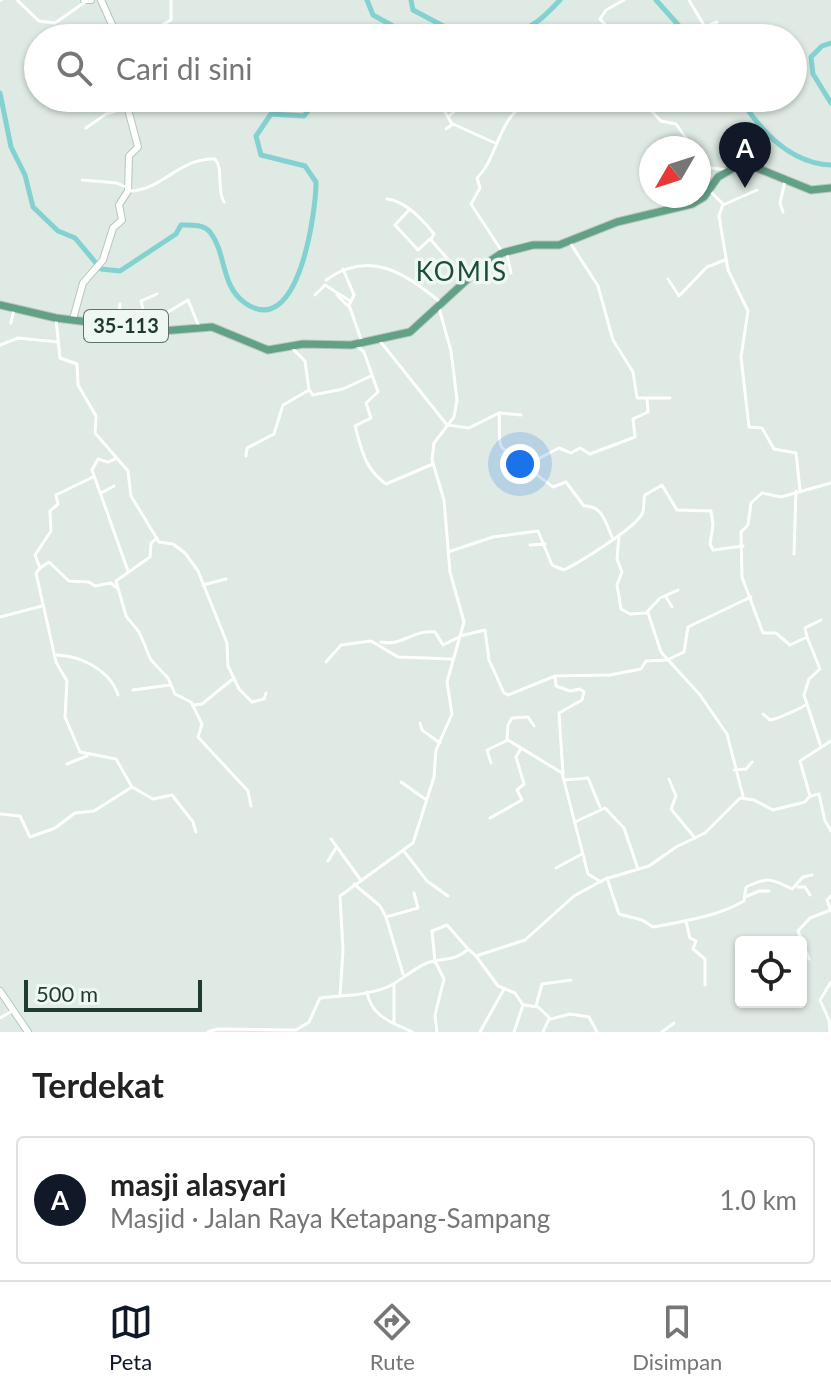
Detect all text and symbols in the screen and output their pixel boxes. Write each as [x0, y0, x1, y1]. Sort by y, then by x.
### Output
search box [24, 24, 807, 112]
icon: search [52, 46, 96, 90]
text: Cari di sini [116, 50, 253, 86]
pin: A [719, 122, 771, 188]
north arrow [639, 136, 711, 208]
district label: KOMIS [416, 255, 508, 287]
road number: 35-113 [84, 310, 168, 342]
your location [500, 444, 540, 484]
map controls [735, 936, 807, 1008]
button: locate [735, 936, 807, 1008]
scale bar [24, 976, 202, 1012]
text: 500 m [36, 980, 98, 1007]
text: Terdekat [32, 1064, 164, 1105]
text: masji alasyari [110, 1166, 286, 1202]
text: A [51, 1184, 69, 1216]
text: 1.0 km [719, 1184, 797, 1216]
text: Masjid · Jalan Raya Ketapang-Sampang [110, 1202, 550, 1234]
tab: Peta [109, 1300, 153, 1375]
tab: Rute [370, 1300, 415, 1375]
tab: Disimpan [632, 1300, 722, 1375]

